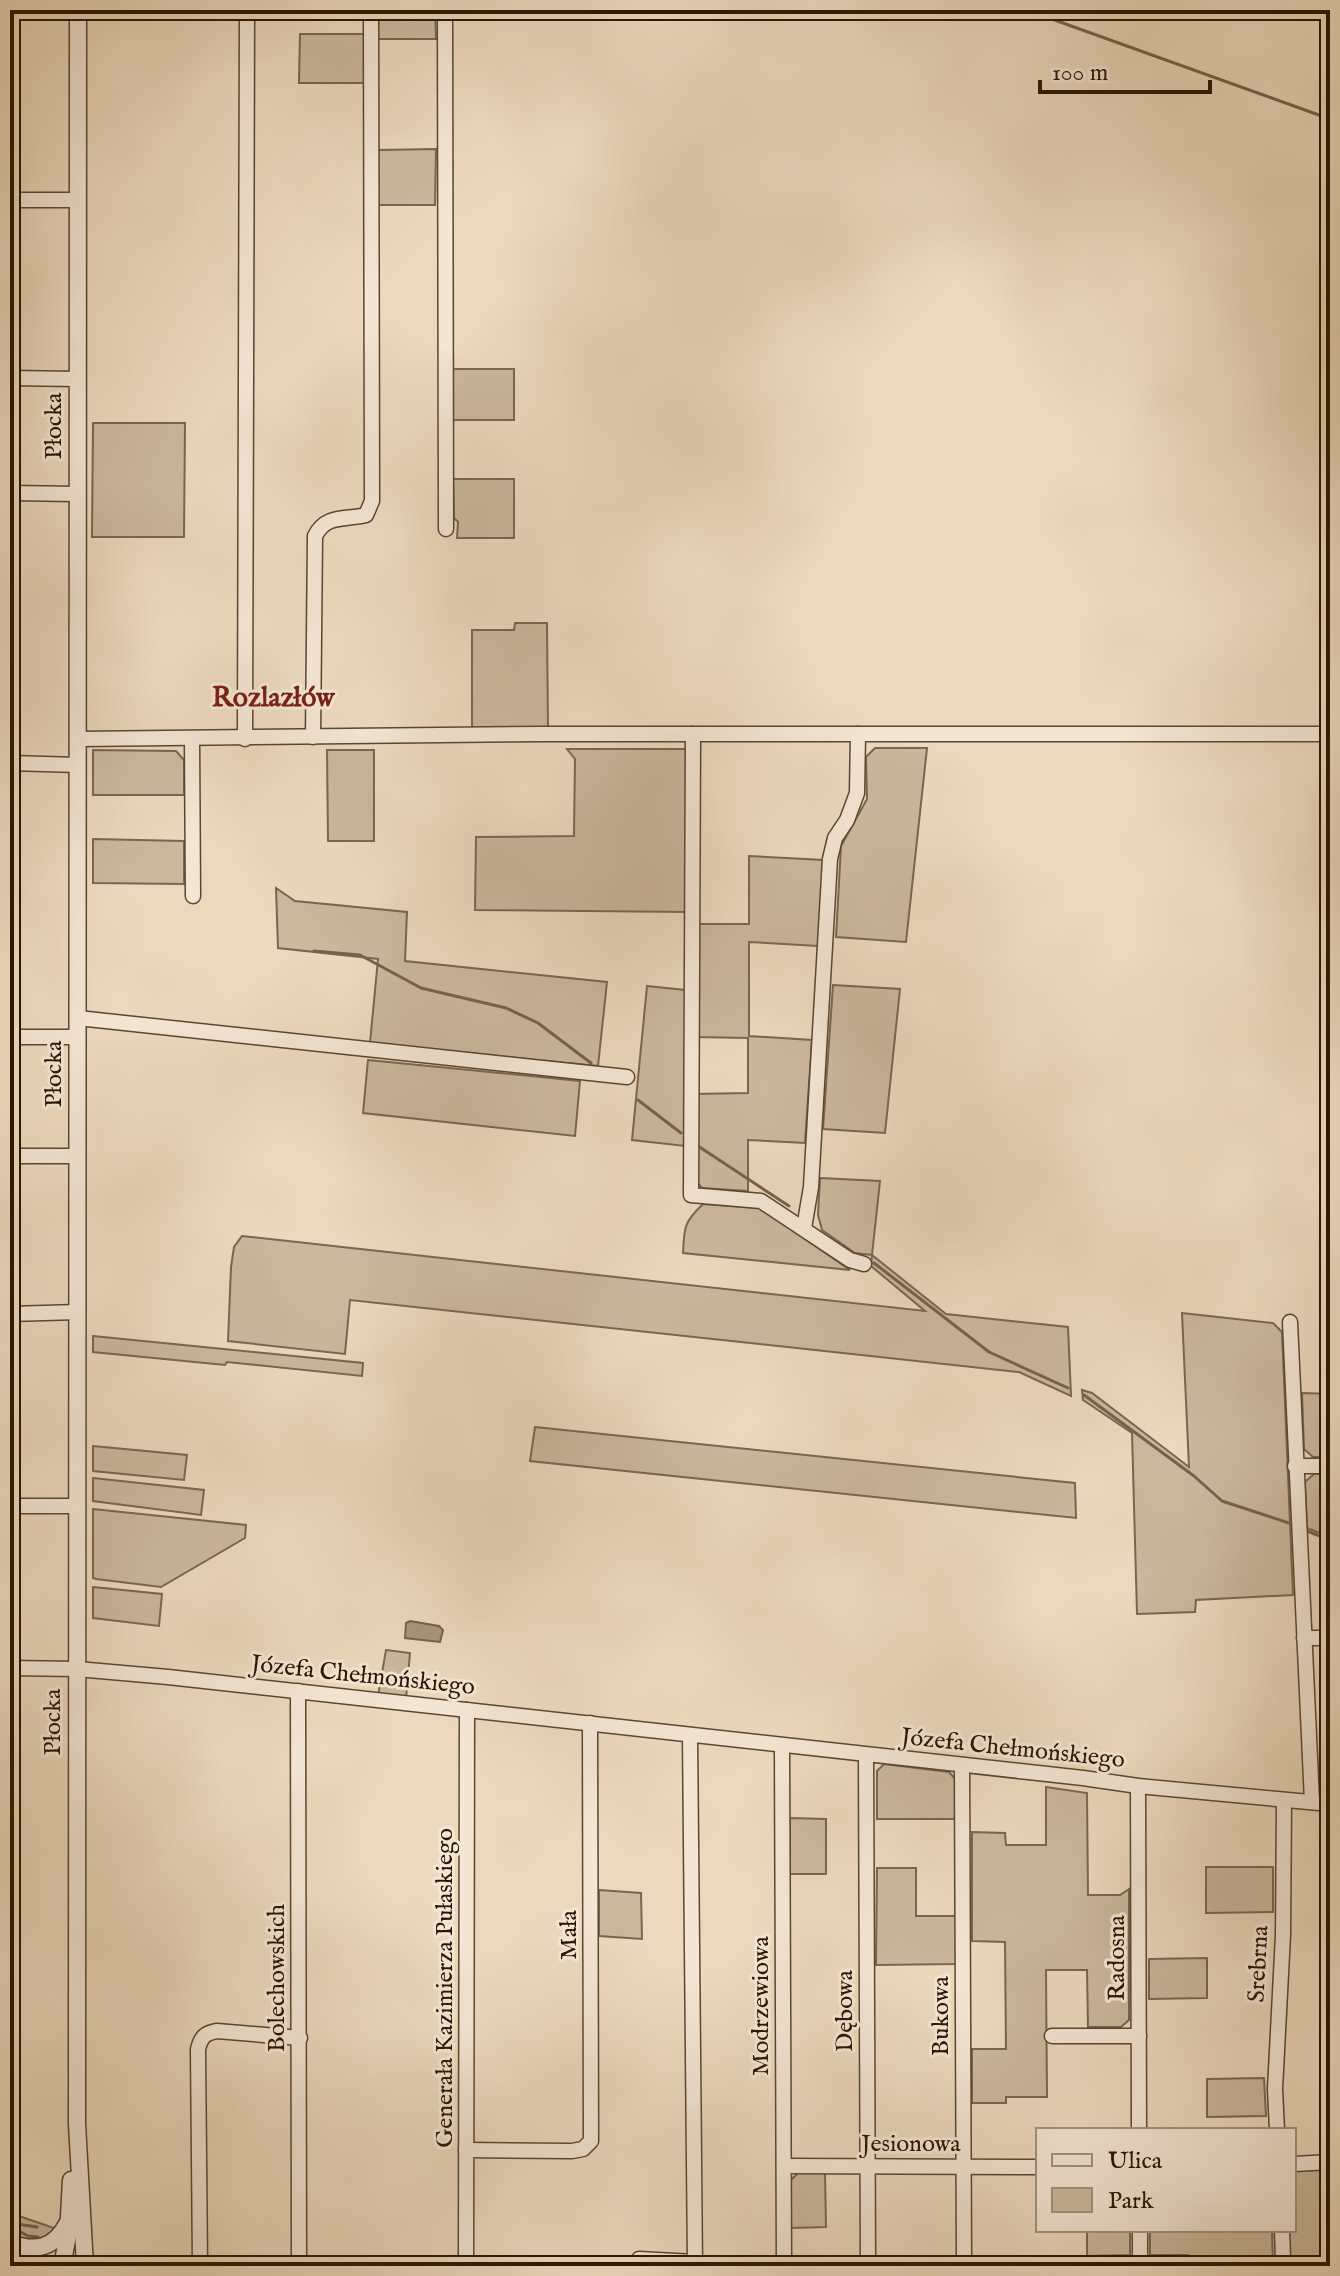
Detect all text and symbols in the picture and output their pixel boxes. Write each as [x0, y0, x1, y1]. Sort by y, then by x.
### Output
scale bar [1040, 44, 1210, 94]
text: 100 m [1052, 58, 1108, 89]
street label: Płocka [39, 392, 70, 459]
district label: Rozlazłów [212, 681, 336, 716]
street label: Płocka [39, 1040, 70, 1107]
street label: Józefa Chełmońskiego [247, 1649, 476, 1703]
street label: Płocka [38, 1688, 69, 1755]
street label: Józefa Chełmońskiego [897, 1722, 1126, 1776]
street label: Generała Kazimierza Pułaskiego [430, 1828, 461, 2148]
street label: Bolechowskich [262, 1904, 293, 2052]
street label: Mała [554, 1909, 585, 1960]
street label: Radosna [1102, 1914, 1133, 2001]
street label: Srebrna [1242, 1924, 1277, 2003]
street label: Modrzewiowa [746, 1935, 777, 2076]
street label: Dębowa [830, 1969, 861, 2052]
street label: Bukowa [926, 1975, 957, 2056]
legend [1036, 2128, 1296, 2232]
street label: Jesionowa [858, 2129, 961, 2160]
text: Ulica [1108, 2146, 1163, 2177]
text: Park [1108, 2186, 1154, 2217]

